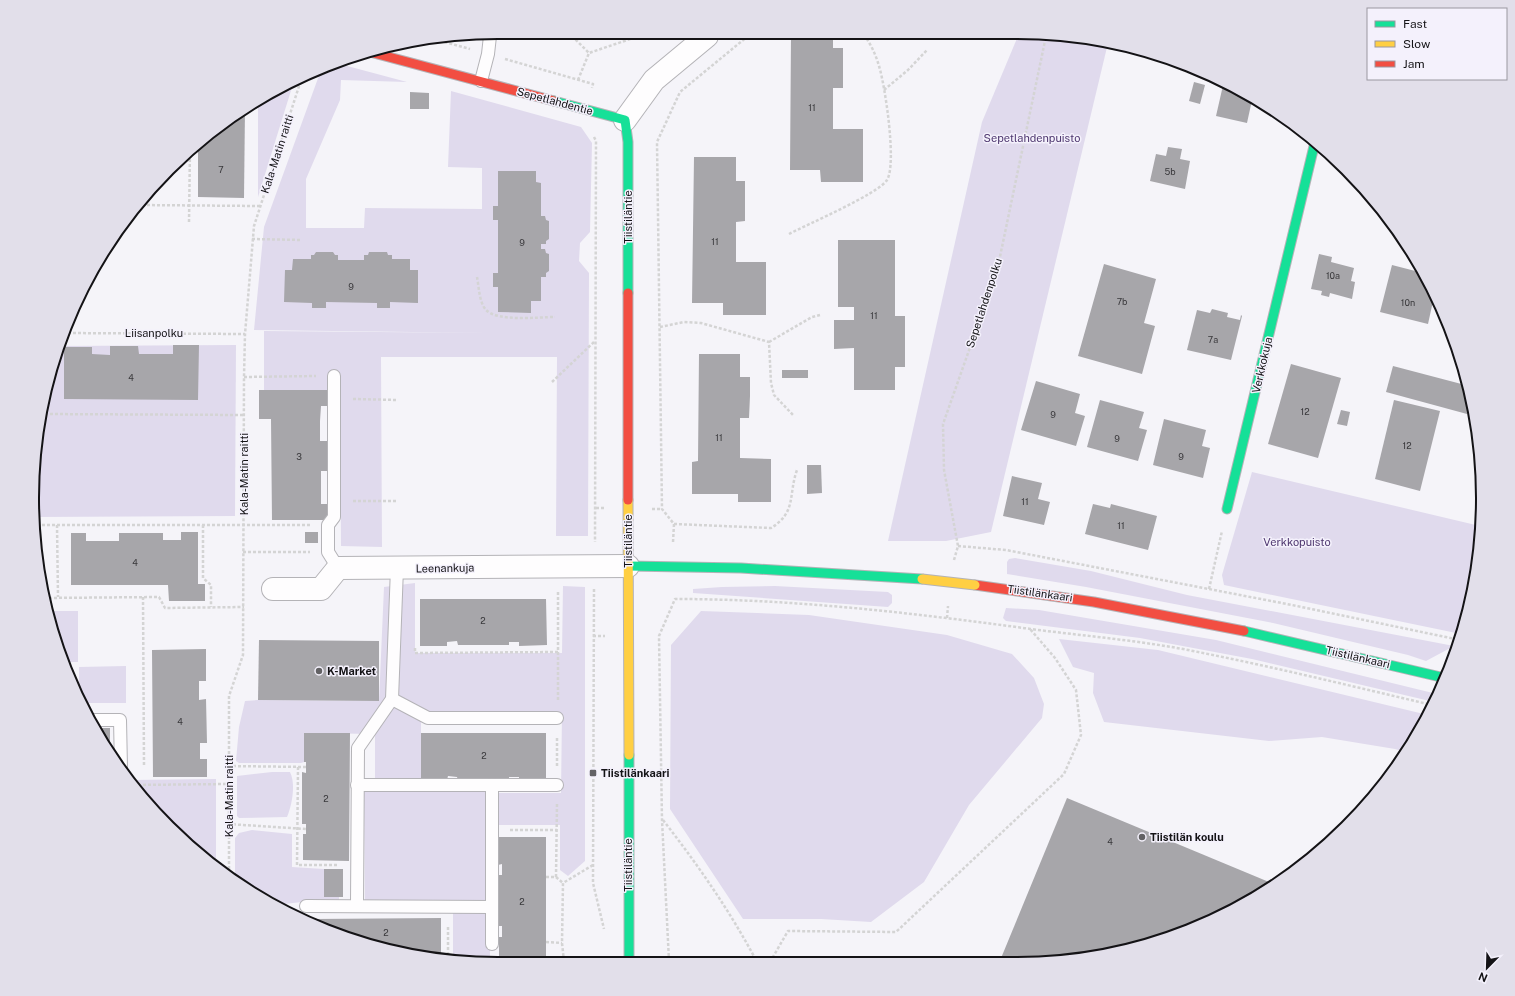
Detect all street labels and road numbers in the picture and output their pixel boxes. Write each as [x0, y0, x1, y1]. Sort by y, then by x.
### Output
street label: Sepetlahdentie [516, 85, 594, 117]
street label: Kala-Matin raitti [259, 113, 295, 195]
street label: Tiistiläntie [622, 190, 634, 244]
street label: Sepetlahdenpolku [964, 257, 1004, 349]
street label: Liisanpolku [125, 327, 183, 339]
street label: Verkkokuja [1250, 336, 1274, 394]
street label: Kala-Matin raitti [238, 433, 250, 515]
street label: Tiistiläntie [622, 514, 634, 568]
street label: Leenankuja [416, 561, 474, 575]
street label: Tiistilänkaari [1007, 583, 1073, 603]
street label: Tiistilänkaari [1325, 644, 1391, 670]
street label: Kala-Matin raitti [223, 755, 235, 837]
street label: Tiistiläntie [622, 838, 634, 892]

